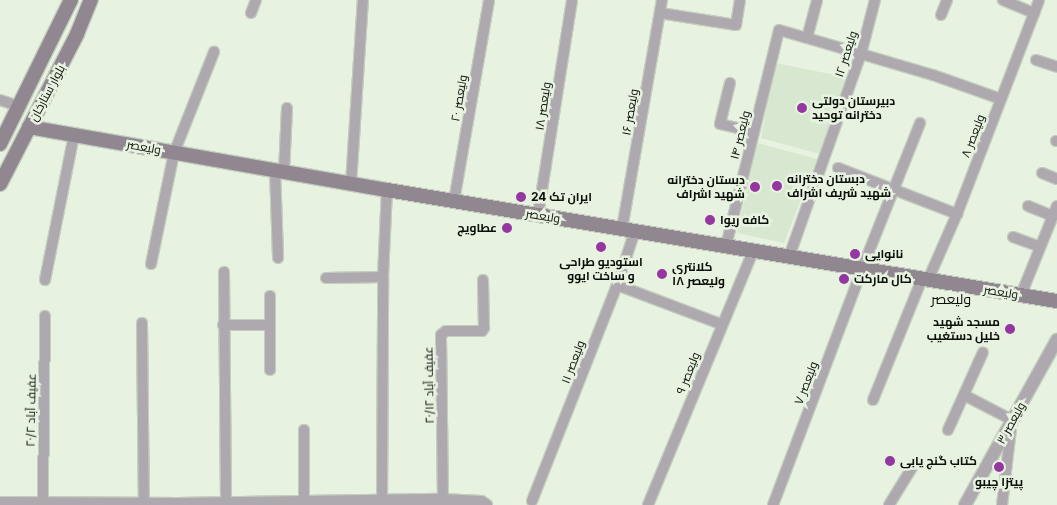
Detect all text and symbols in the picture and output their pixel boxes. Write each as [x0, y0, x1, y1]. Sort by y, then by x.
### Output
street label: ۱۲ ولیعصر [832, 29, 860, 79]
street label: بلوار ستارخان [26, 62, 68, 124]
street label: ۲۰ ولیعصر [448, 74, 470, 122]
street label: ۱۸ ولیعصر [532, 81, 554, 131]
street label: ۱۶ ولیعصر [619, 87, 641, 137]
place label: دبیرستان دولتی دخترانه توحید [812, 94, 895, 122]
marker: دبیرستان دولتی دخترانه توحید [796, 102, 808, 114]
street label: ۱۴ ولیعصر [727, 109, 753, 161]
street label: ۸ ولیعصر [958, 112, 988, 160]
street label: ولیعصر [126, 137, 162, 157]
place label: دبستان دخترانه شهید شریف اشراف [787, 172, 891, 200]
place label: دبستان دخترانه شهید اشراف [667, 173, 745, 201]
marker: دبستان دخترانه شهید شریف اشراف [771, 180, 783, 192]
marker: دبستان دخترانه شهید اشراف [749, 181, 761, 193]
place label: ایران تک 24 [531, 190, 592, 204]
marker: ایران تک 24 [515, 191, 527, 203]
street label: ولیعصر [525, 206, 561, 226]
place label: کافه ریوا [720, 213, 769, 227]
marker: کافه ریوا [704, 214, 716, 226]
place label: عطاویچ [457, 221, 497, 235]
marker: عطاویچ [501, 222, 513, 234]
marker: استودیو طراحی و ساخت ایوو [595, 241, 607, 253]
place label: نانوایی [865, 247, 903, 261]
marker: نانوایی [849, 248, 861, 260]
place label: استودیو طراحی و ساخت ایوو [559, 255, 643, 283]
place label: کلانتری ۱۸ ولیعصر [672, 260, 725, 288]
marker: کلانتری ۱۸ ولیعصر [656, 268, 668, 280]
place label: کال مارکت [854, 272, 912, 286]
marker: کال مارکت [838, 273, 850, 285]
street label: ولیعصر [983, 282, 1019, 302]
district label: ولیعصر [931, 291, 971, 307]
place label: مسجد شهید خلیل دستغیب [927, 315, 1000, 343]
marker: مسجد شهید خلیل دستغیب [1004, 323, 1016, 335]
street label: ۱۱ ولیعصر [558, 338, 588, 386]
street label: عفیف آباد ۲۰/۱۲ [421, 346, 437, 424]
street label: ۹ ولیعصر [673, 350, 703, 396]
street label: ۷ ولیعصر [791, 359, 821, 407]
street label: عفیف آباد ۲۰/۲ [23, 373, 39, 447]
street label: ۳ ولیعصر [994, 399, 1028, 447]
place label: کتاب گنج یابی [900, 454, 977, 468]
marker: کتاب گنج یابی [884, 455, 896, 467]
marker: پیتزا چیبو [993, 461, 1005, 473]
place label: پیتزا چیبو [975, 475, 1023, 489]

